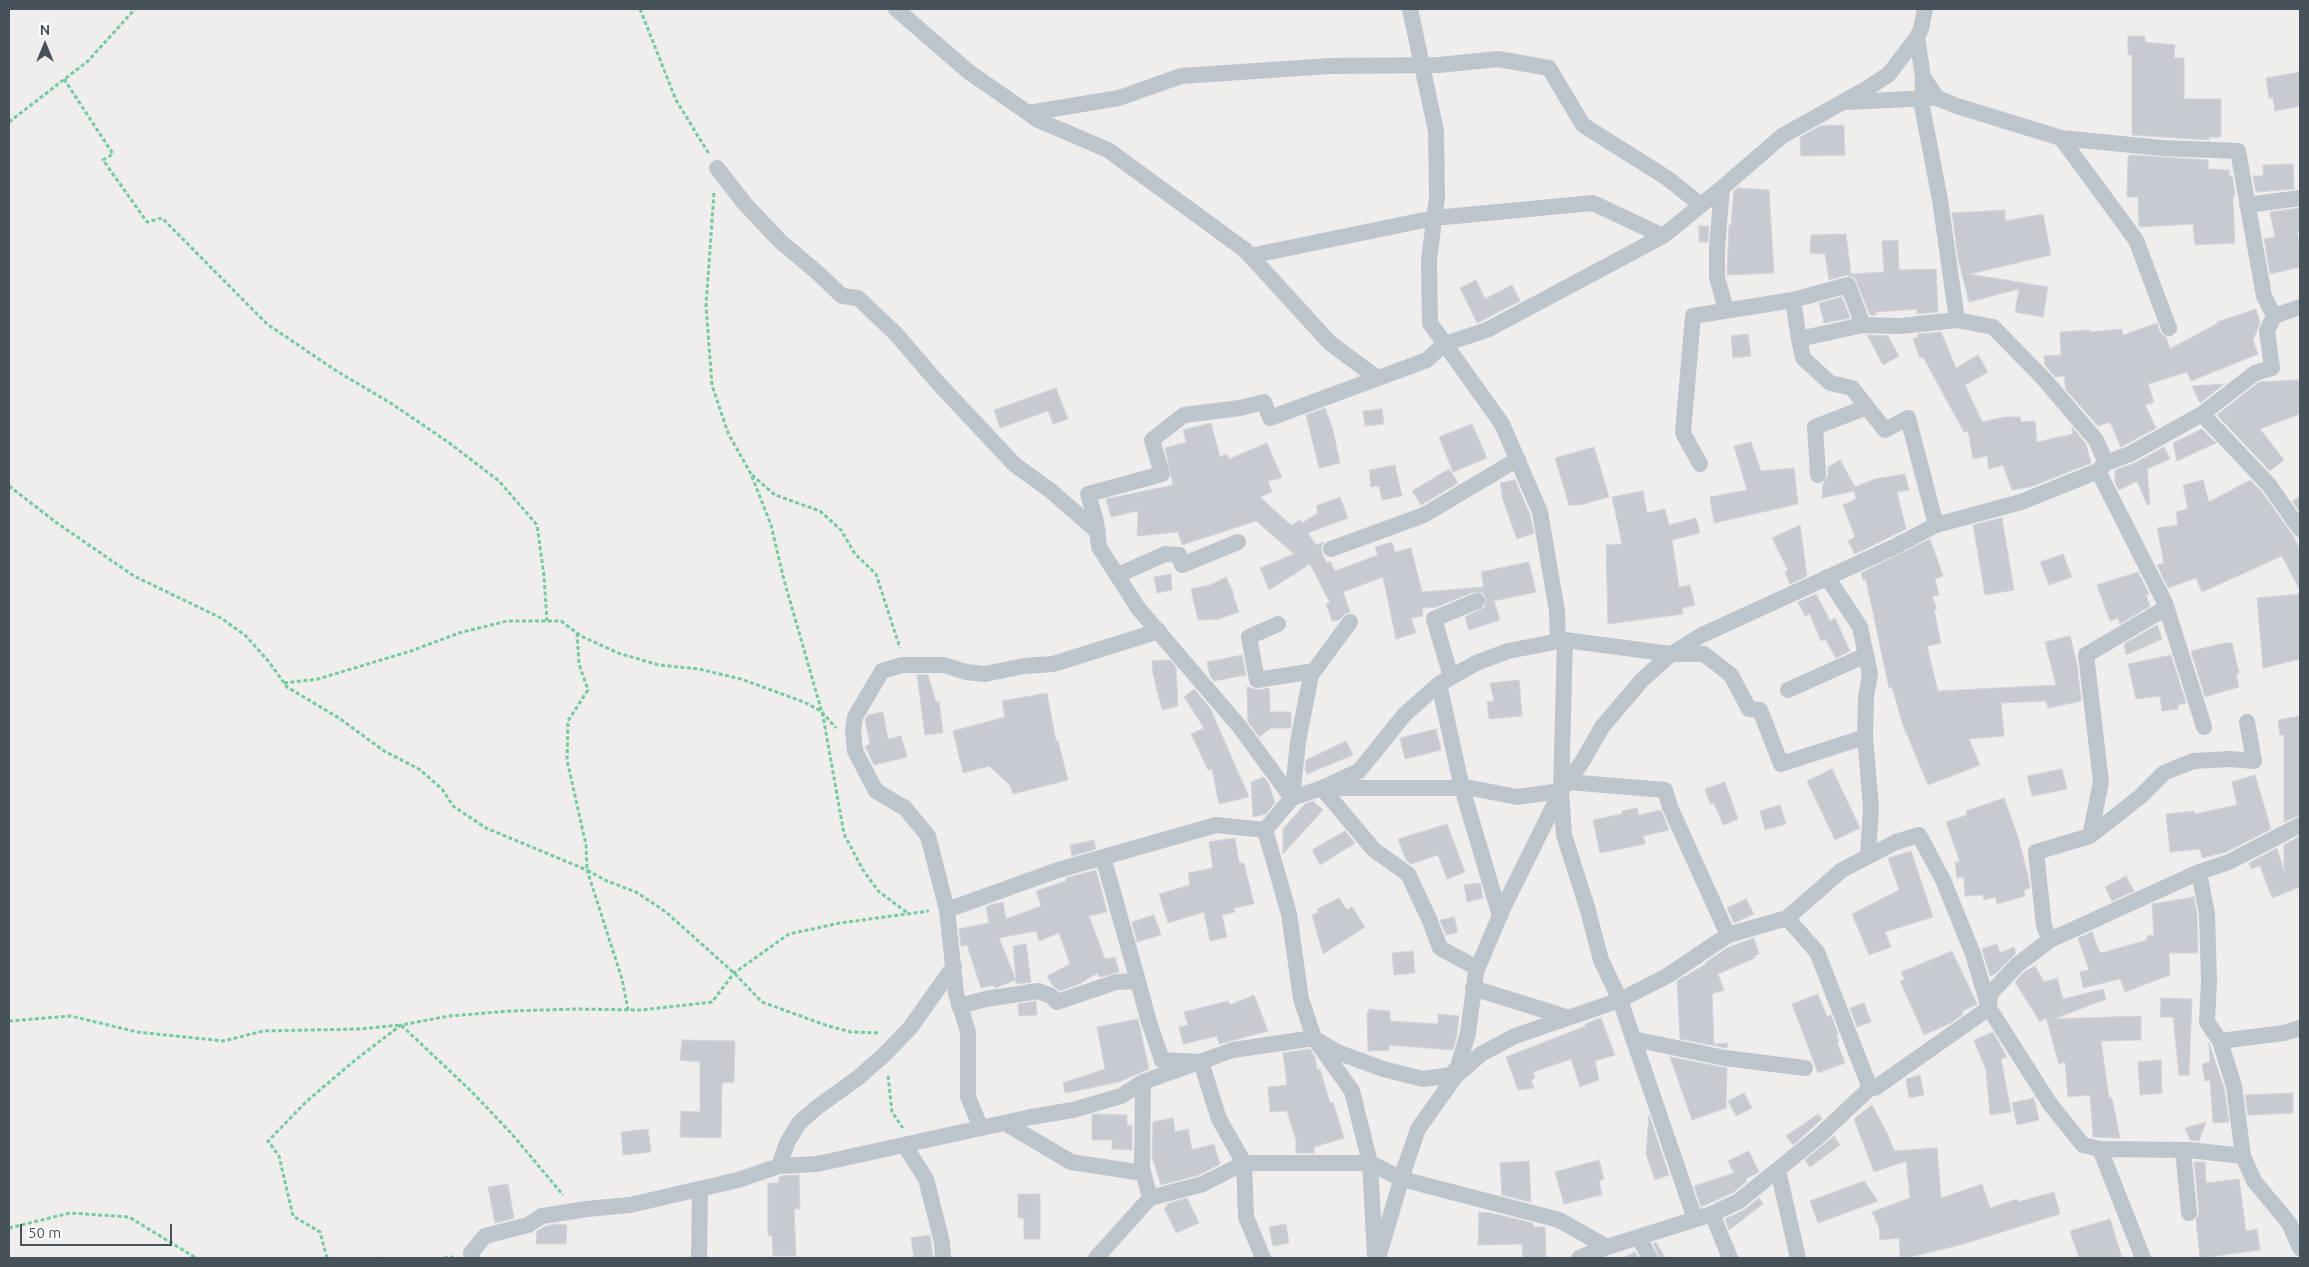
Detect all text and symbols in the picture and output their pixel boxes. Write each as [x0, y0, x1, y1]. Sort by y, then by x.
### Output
north arrow [20, 20, 70, 70]
text: N [40, 22, 50, 38]
scale bar [22, 1214, 175, 1246]
text: 50 m [28, 1224, 61, 1241]

